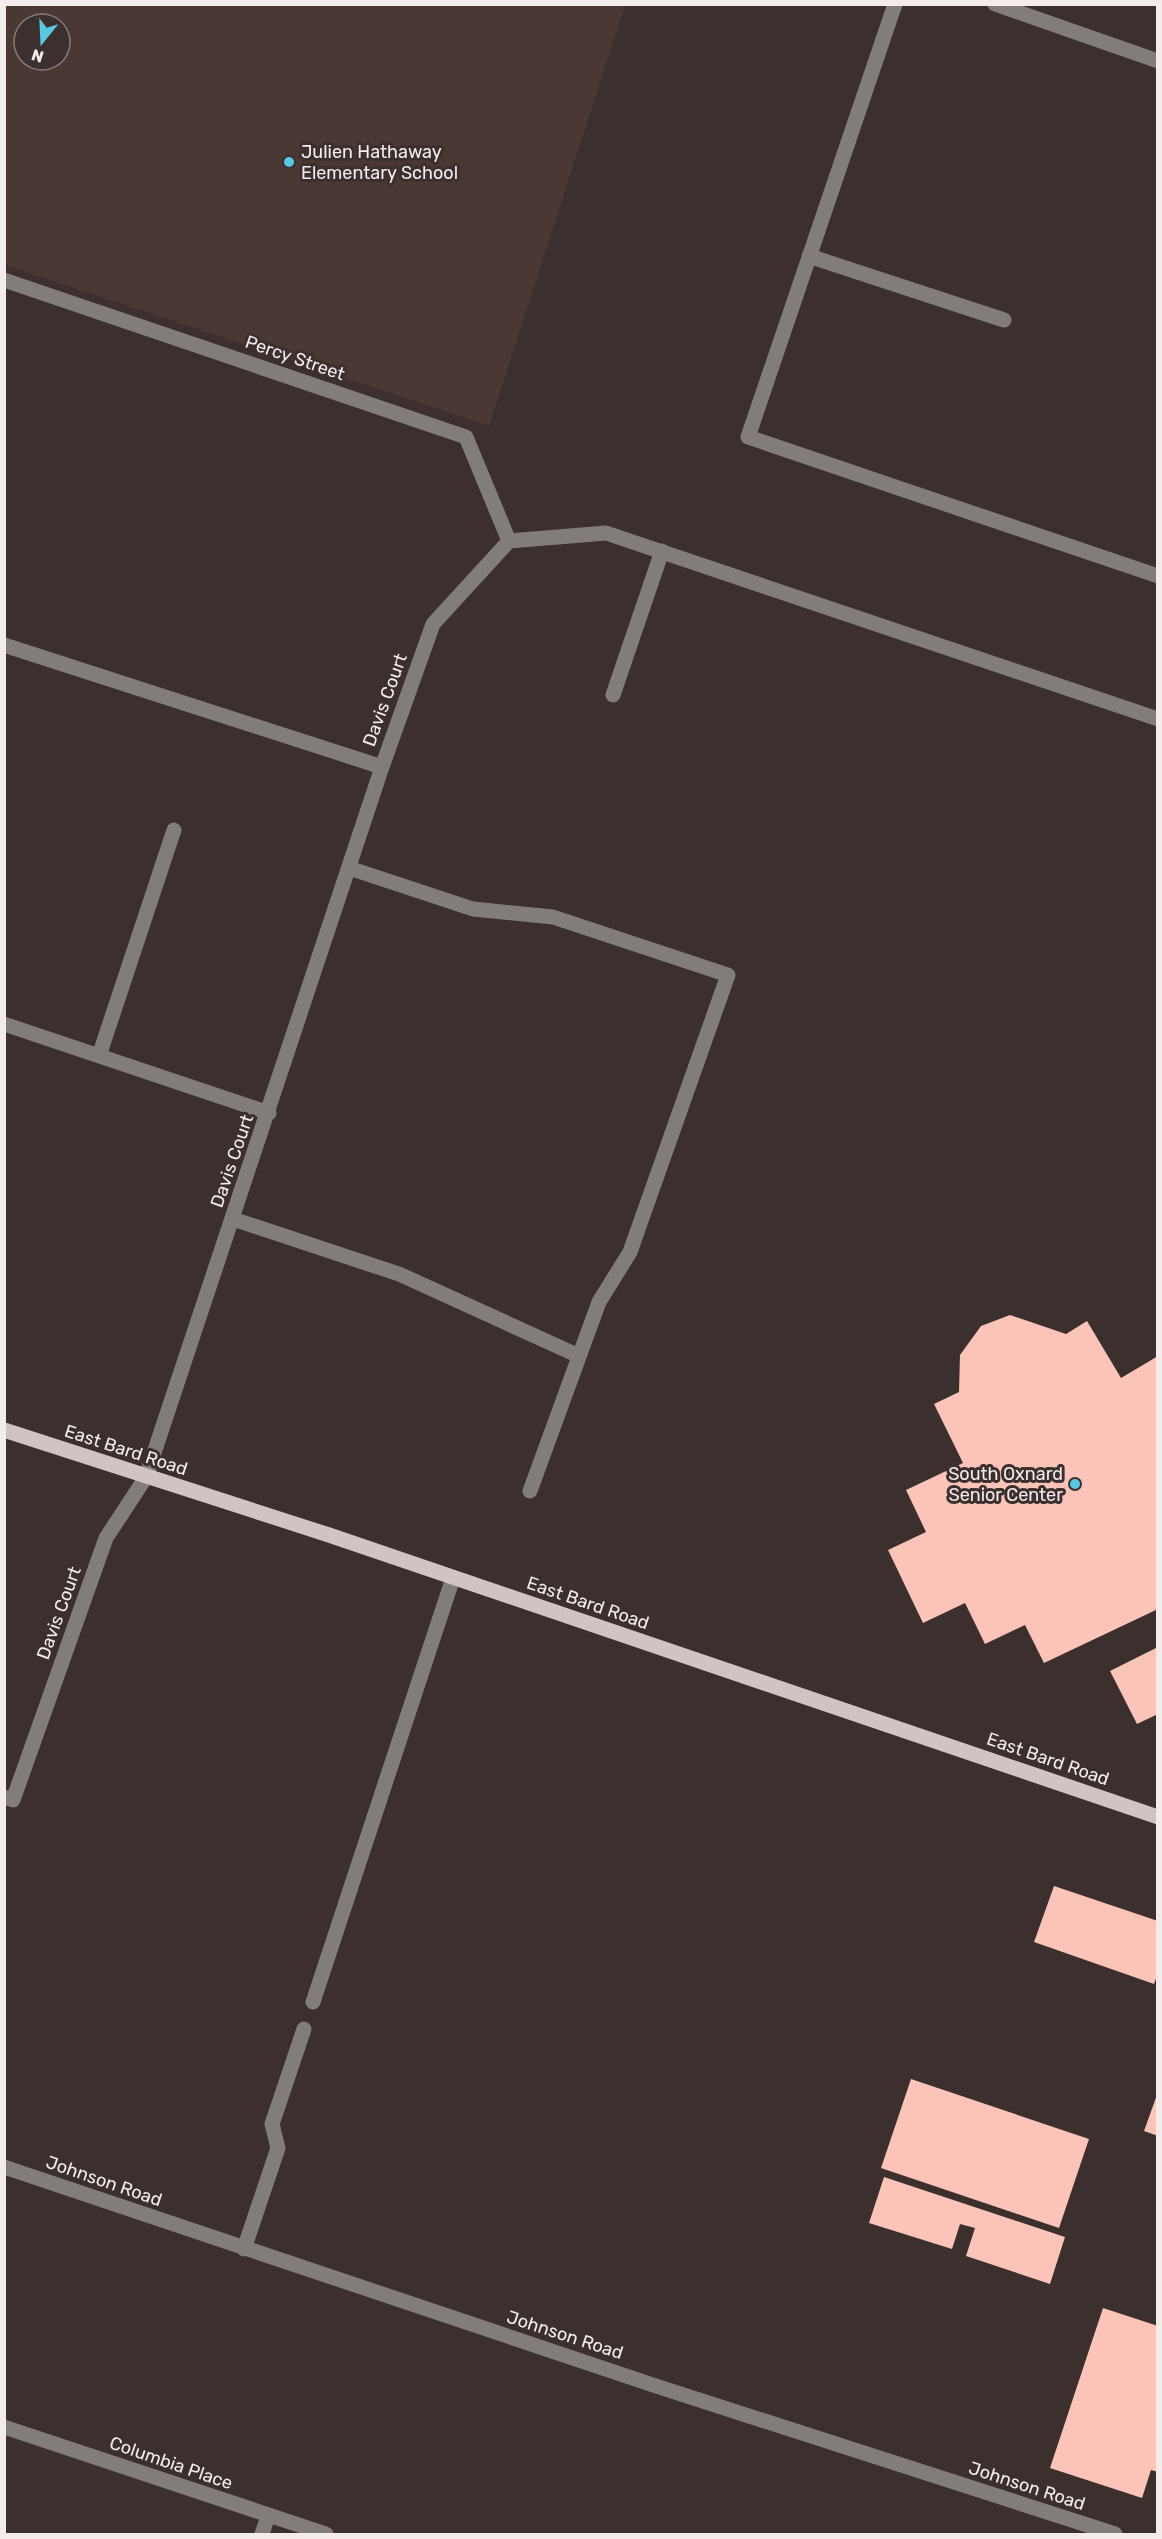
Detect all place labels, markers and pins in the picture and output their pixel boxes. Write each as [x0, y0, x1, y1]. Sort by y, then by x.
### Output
place label: Julien Hathaway Elementary School [301, 141, 458, 184]
marker: Julien Hathaway Elementary School [282, 155, 296, 169]
place label: South Oxnard Senior Center [948, 1463, 1063, 1506]
marker: South Oxnard Senior Center [1068, 1477, 1082, 1491]

